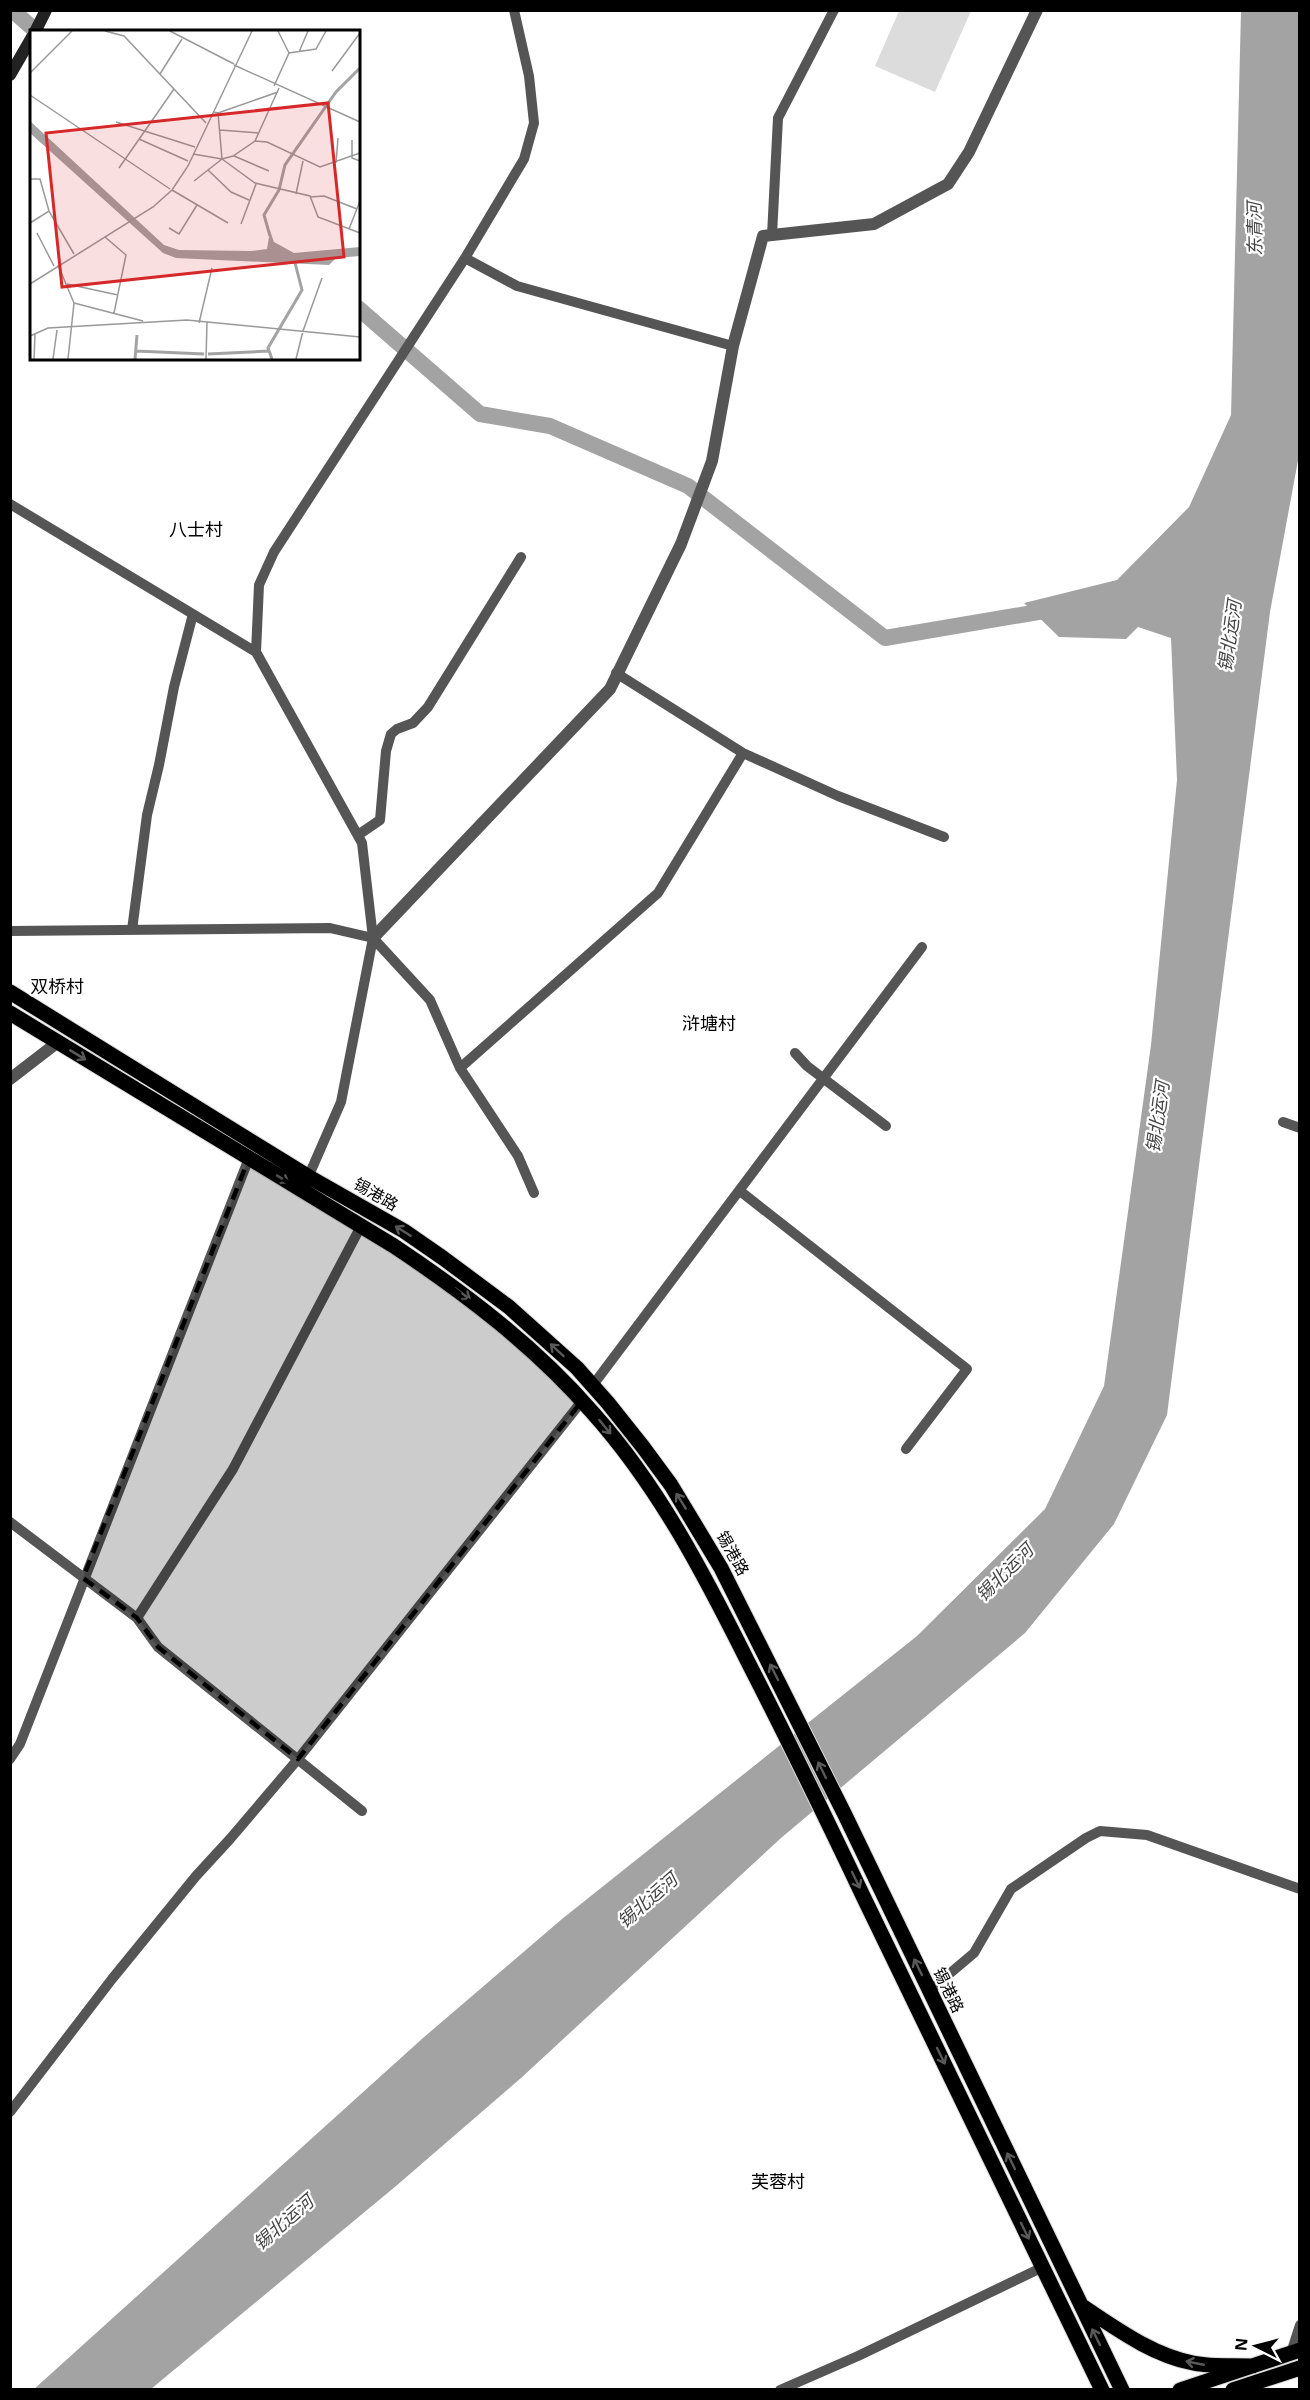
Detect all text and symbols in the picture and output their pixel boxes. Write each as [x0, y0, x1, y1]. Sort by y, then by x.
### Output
inset map [30, 30, 360, 360]
water label: 东青河 [1241, 199, 1266, 256]
district label: 八士村 [169, 517, 223, 541]
water label: 锡北运河 [1212, 596, 1246, 673]
district label: 双桥村 [30, 974, 84, 998]
district label: 浒塘村 [682, 1011, 736, 1035]
one-way arrow [69, 1049, 86, 1061]
water label: 锡北运河 [1140, 1077, 1174, 1154]
one-way arrow [272, 1172, 289, 1184]
street label: 锡港路 [350, 1172, 402, 1216]
one-way arrow [395, 1225, 412, 1237]
one-way arrow [454, 1288, 470, 1301]
one-way arrow [550, 1343, 565, 1357]
one-way arrow [598, 1419, 611, 1435]
one-way arrow [674, 1492, 687, 1509]
street label: 锡港路 [712, 1527, 754, 1579]
water label: 锡北运河 [970, 1536, 1040, 1606]
one-way arrow [767, 1663, 779, 1681]
one-way arrow [816, 1761, 828, 1779]
water label: 锡北运河 [612, 1865, 684, 1933]
one-way arrow [850, 1871, 862, 1889]
one-way arrow [911, 1958, 923, 1976]
street label: 锡港路 [929, 1964, 969, 2016]
one-way arrow [935, 2046, 947, 2064]
one-way arrow [1005, 2153, 1017, 2171]
district label: 芙蓉村 [751, 2169, 805, 2193]
water label: 锡北运河 [248, 2187, 320, 2255]
one-way arrow [1020, 2222, 1032, 2240]
north arrow [1226, 2316, 1286, 2376]
one-way arrow [1090, 2328, 1102, 2346]
text: N [1229, 2337, 1253, 2352]
one-way arrow [1186, 2357, 1205, 2368]

